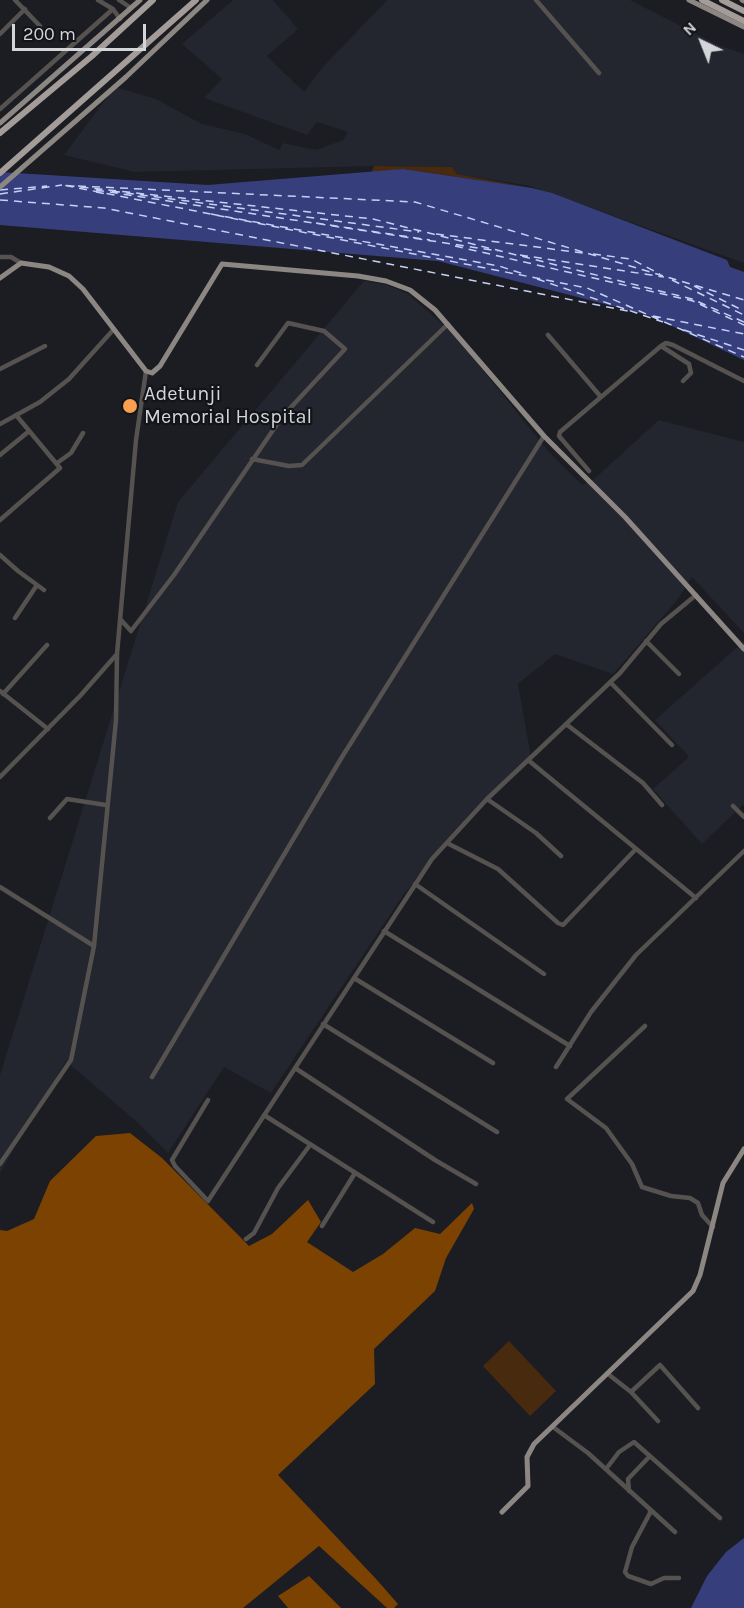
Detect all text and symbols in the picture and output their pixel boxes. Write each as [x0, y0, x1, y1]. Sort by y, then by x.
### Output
scale bar [15, 12, 148, 50]
north arrow [672, 12, 732, 72]
text: N [679, 18, 700, 39]
text: 200 m [23, 23, 76, 45]
place label: Adetunji Memorial Hospital [144, 382, 312, 429]
marker: Adetunji Memorial Hospital [121, 397, 139, 415]

